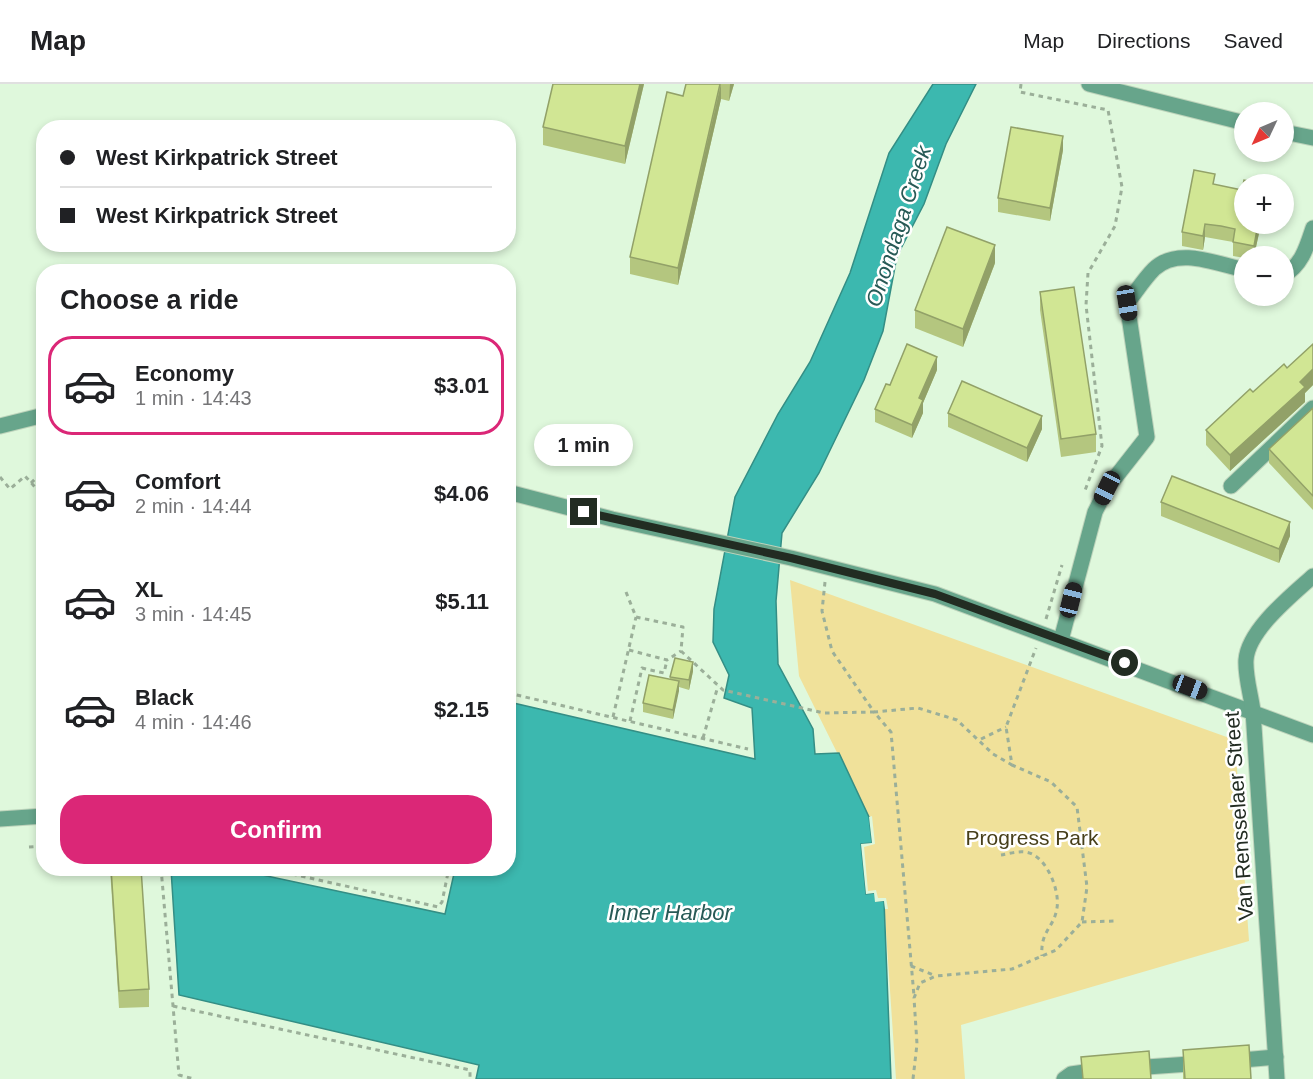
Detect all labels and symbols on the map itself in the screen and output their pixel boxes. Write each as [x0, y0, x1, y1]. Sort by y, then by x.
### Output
north arrow [1234, 102, 1294, 162]
water label: Onondaga Creek [861, 142, 937, 310]
car [1115, 284, 1139, 322]
callout: 1 min [534, 425, 634, 467]
car [1091, 468, 1123, 508]
route end [570, 498, 597, 525]
car [1058, 580, 1084, 620]
route start [1111, 649, 1138, 676]
car [1170, 672, 1210, 702]
street label: Van Rensselaer Street [1220, 710, 1257, 921]
park label: Progress Park [965, 826, 1099, 849]
water label: Inner Harbor [608, 900, 733, 925]

